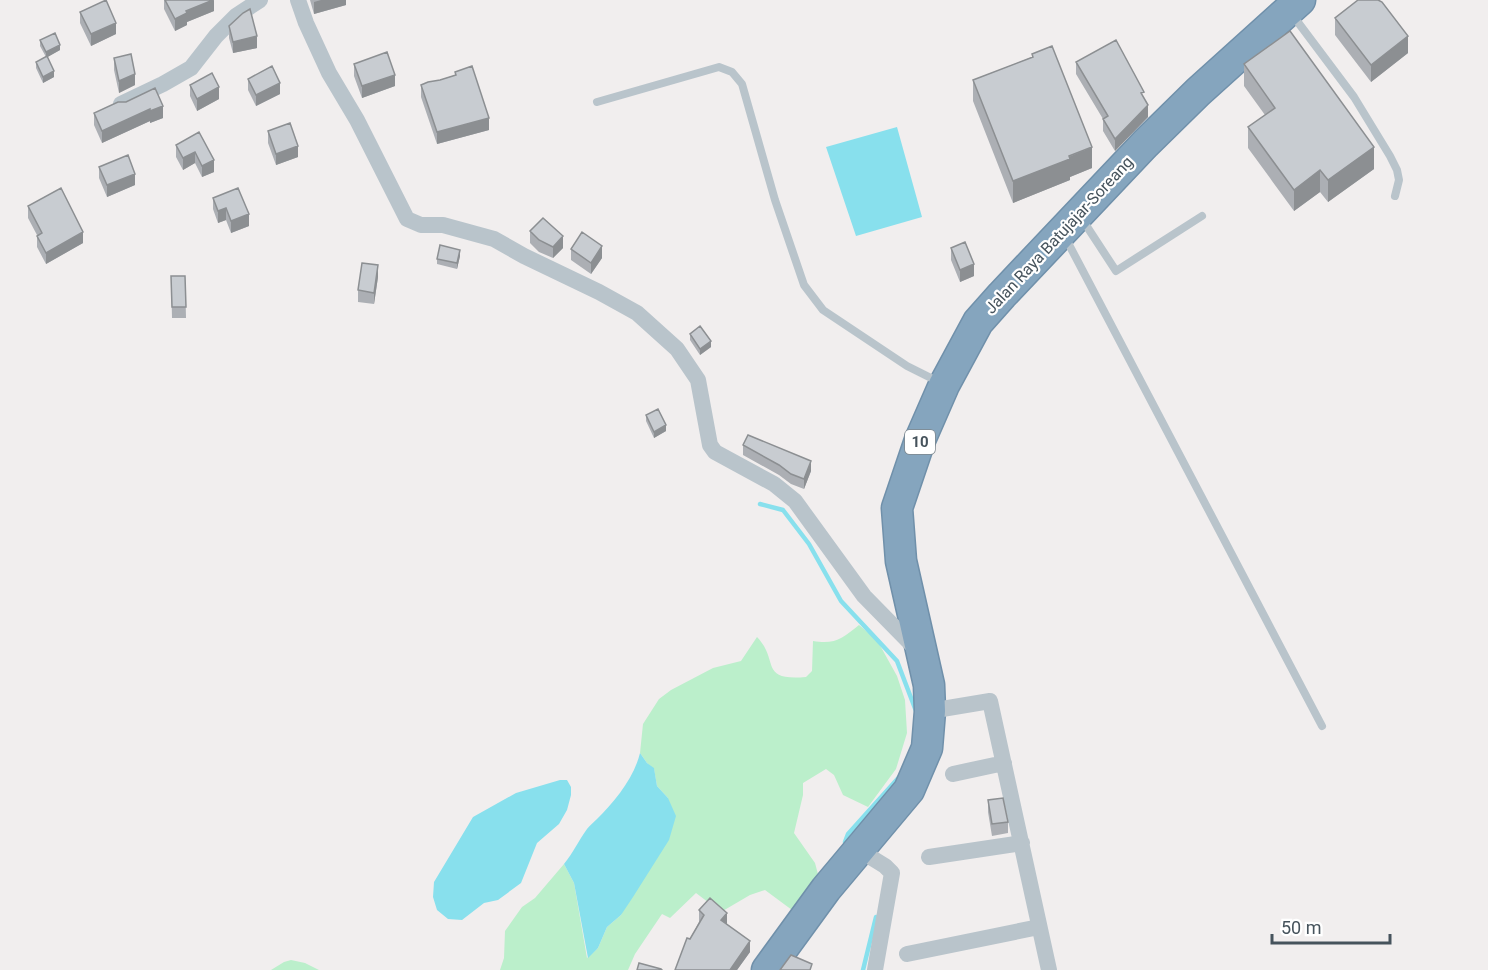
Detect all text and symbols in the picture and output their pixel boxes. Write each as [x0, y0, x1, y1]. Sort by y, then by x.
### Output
street label: Jalan Raya Batujajar-Soreang [981, 152, 1137, 318]
road number: 10 [905, 430, 935, 454]
scale bar [1272, 907, 1390, 945]
text: 50 m [1281, 917, 1321, 938]

